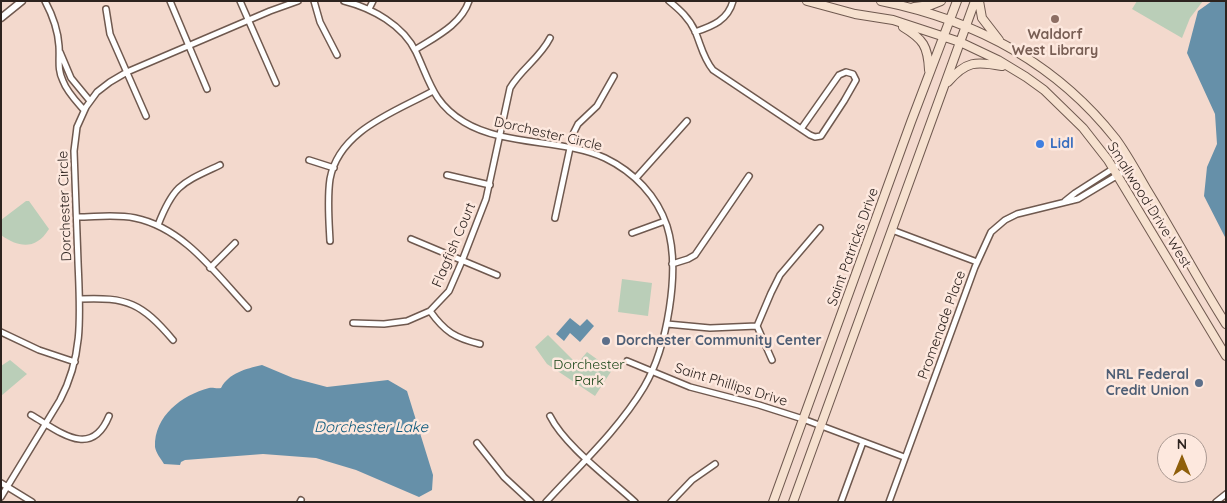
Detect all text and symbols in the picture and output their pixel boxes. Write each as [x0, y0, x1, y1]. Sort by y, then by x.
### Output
marker: Waldorf West Library [1049, 13, 1061, 25]
place label: Waldorf West Library [1012, 27, 1098, 59]
street label: Dorchester Circle [492, 113, 604, 155]
place label: Lidl [1050, 136, 1074, 152]
marker: Lidl [1034, 138, 1046, 150]
street label: Smallwood Drive West [1103, 139, 1195, 271]
street label: Dorchester Circle [55, 150, 75, 262]
street label: Saint Patricks Drive [824, 186, 882, 308]
street label: Flagfish Court [429, 200, 479, 290]
street label: Promenade Place [915, 268, 969, 382]
place label: Dorchester Community Center [616, 333, 821, 349]
marker: Dorchester Community Center [600, 335, 612, 347]
park label: Dorchester Park [553, 357, 625, 390]
street label: Saint Phillips Drive [672, 360, 790, 410]
place label: NRL Federal Credit Union [1106, 367, 1189, 400]
marker: NRL Federal Credit Union [1193, 377, 1205, 389]
water label: Dorchester Lake [314, 418, 428, 436]
north arrow [1157, 433, 1207, 483]
text: N [1177, 435, 1187, 453]

